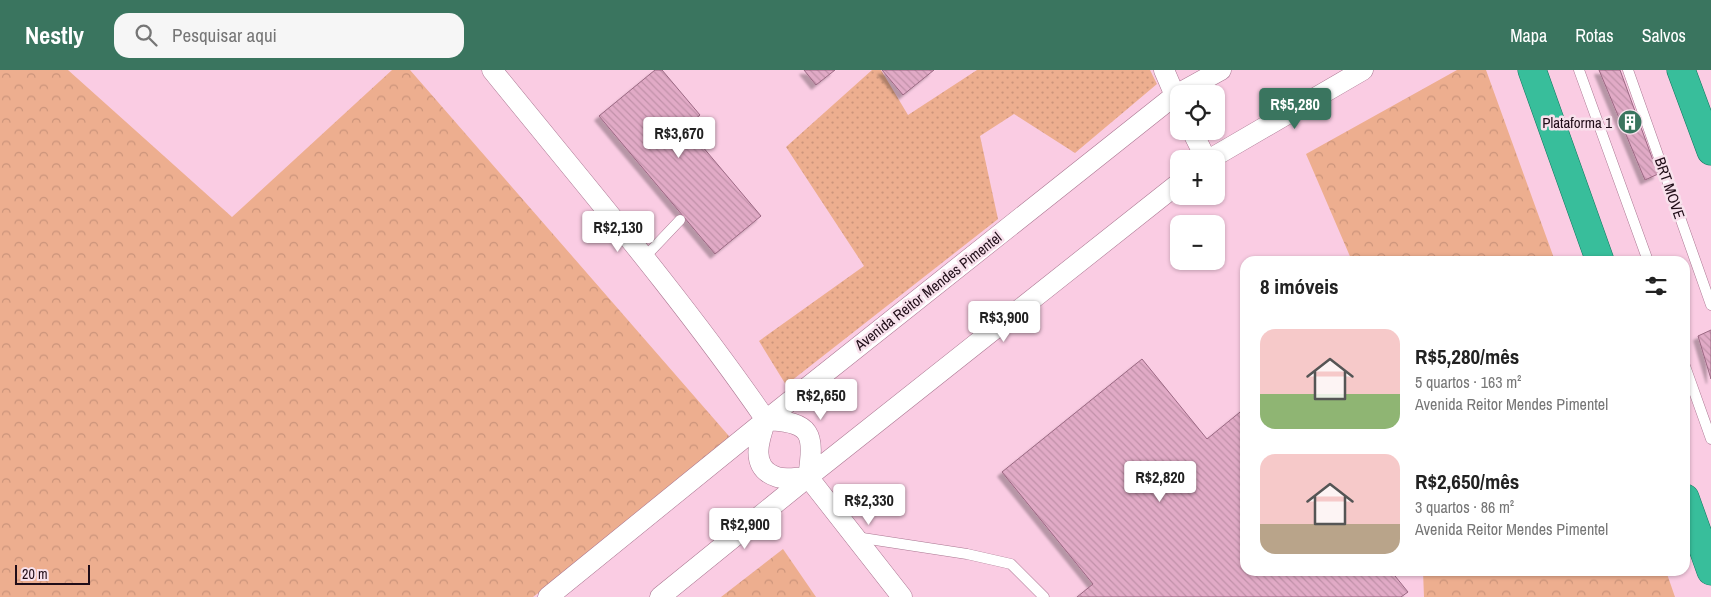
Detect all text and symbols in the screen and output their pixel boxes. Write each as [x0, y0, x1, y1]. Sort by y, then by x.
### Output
search box [114, 13, 464, 58]
text: Nestly [25, 19, 84, 51]
icon: search [132, 21, 160, 49]
text: Pesquisar aqui [172, 22, 277, 48]
text: Mapa [1510, 23, 1547, 48]
text: Rotas [1575, 23, 1614, 48]
text: Salvos [1642, 23, 1686, 48]
map controls [1170, 85, 1225, 270]
button: locate [1170, 85, 1225, 140]
pin: R$5,280 [1249, 88, 1341, 130]
text: R$5,280 [1270, 93, 1320, 115]
building icon: Plataforma 1 [1617, 109, 1643, 135]
place label: Plataforma 1 [1542, 112, 1612, 133]
pin: R$3,670 [633, 116, 725, 159]
text: R$3,670 [654, 122, 704, 144]
button: + [1170, 150, 1225, 205]
street label: BRT MOVE [1650, 154, 1690, 222]
pin: R$2,130 [572, 210, 664, 253]
button: − [1170, 215, 1225, 270]
text: R$2,130 [593, 216, 643, 238]
street label: Avenida Reitor Mendes Pimentel [849, 227, 1006, 356]
text: 8 imóveis [1260, 272, 1339, 301]
icon: filters [1642, 272, 1670, 300]
pin: R$3,900 [958, 300, 1050, 343]
text: R$3,900 [979, 306, 1029, 328]
text: R$5,280/mês [1415, 342, 1519, 371]
icon: home [1300, 349, 1360, 409]
text: 5 quartos · 163 m² [1415, 371, 1521, 393]
pin: R$2,650 [775, 378, 867, 421]
text: R$2,650 [796, 384, 846, 406]
text: Avenida Reitor Mendes Pimentel [1415, 393, 1608, 415]
pin: R$2,820 [1114, 460, 1206, 503]
text: R$2,820 [1135, 466, 1185, 488]
text: R$2,650/mês [1415, 467, 1519, 496]
icon: home [1300, 474, 1360, 534]
pin: R$2,330 [823, 484, 915, 526]
text: R$2,330 [844, 489, 894, 511]
text: 3 quartos · 86 m² [1415, 496, 1514, 518]
pin: R$2,900 [699, 508, 791, 550]
text: R$2,900 [720, 513, 770, 535]
text: Avenida Reitor Mendes Pimentel [1415, 518, 1608, 540]
scale bar [15, 562, 90, 585]
text: 20 m [22, 565, 48, 583]

